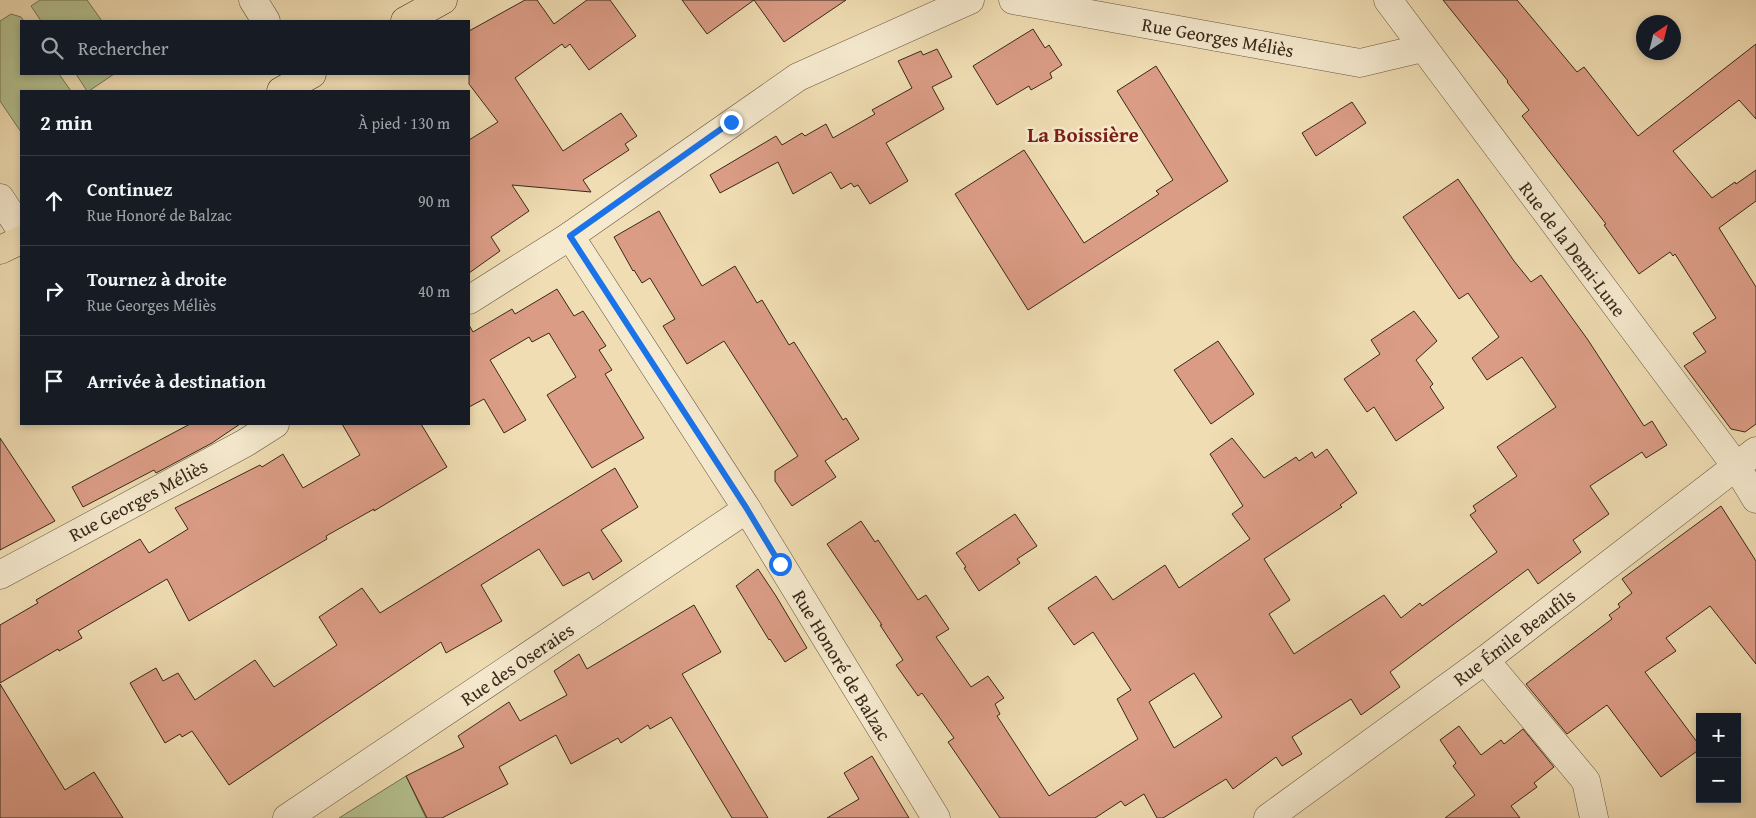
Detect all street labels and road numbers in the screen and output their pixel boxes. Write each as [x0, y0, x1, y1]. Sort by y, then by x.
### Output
street label: Rue Georges Méliès [1140, 10, 1296, 64]
street label: Rue de la Demi-Lune [1513, 175, 1633, 323]
street label: Rue Georges Méliès [64, 452, 212, 548]
street label: Rue Émile Beaufils [1447, 582, 1581, 692]
street label: Rue Honoré de Balzac [786, 584, 898, 746]
street label: Rue des Oseraies [455, 616, 579, 712]

